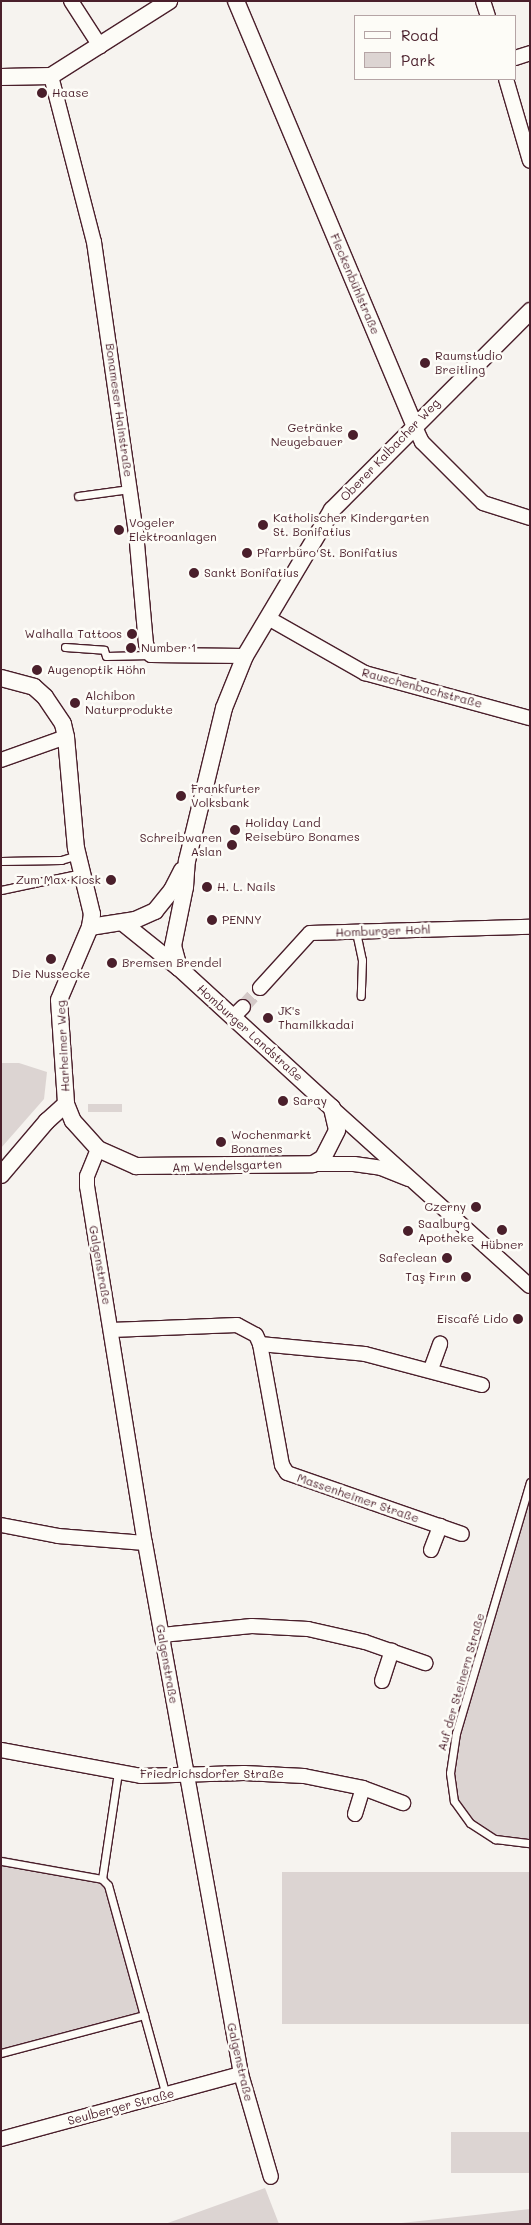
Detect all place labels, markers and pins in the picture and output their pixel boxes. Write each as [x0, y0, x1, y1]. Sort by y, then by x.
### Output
place label: Haase [52, 86, 89, 100]
marker: Haase [36, 87, 48, 99]
place label: Raumstudio Breitling [435, 349, 502, 377]
marker: Raumstudio Breitling [419, 357, 431, 369]
place label: Getränke Neugebauer [271, 421, 343, 449]
marker: Getränke Neugebauer [347, 429, 359, 441]
place label: Katholischer Kindergarten St. Bonifatius [273, 511, 429, 539]
place label: Vogeler Elektroanlagen [129, 516, 217, 544]
marker: Katholischer Kindergarten St. Bonifatius [257, 519, 269, 531]
marker: Vogeler Elektroanlagen [113, 524, 125, 536]
place label: Pfarrbüro St. Bonifatius [257, 546, 398, 560]
marker: Pfarrbüro St. Bonifatius [241, 547, 253, 559]
place label: Sankt Bonifatius [204, 566, 299, 580]
marker: Sankt Bonifatius [188, 567, 200, 579]
place label: Walhalla Tattoos [25, 627, 122, 641]
marker: Walhalla Tattoos [126, 628, 138, 640]
place label: Number 1 [141, 641, 196, 655]
marker: Number 1 [125, 642, 137, 654]
place label: Augenoptik Höhn [47, 663, 146, 677]
marker: Augenoptik Höhn [31, 664, 43, 676]
place label: Alchibon Naturprodukte [85, 689, 173, 717]
marker: Alchibon Naturprodukte [69, 697, 81, 709]
place label: Frankfurter Volksbank [191, 782, 260, 810]
marker: Frankfurter Volksbank [175, 790, 187, 802]
place label: Holiday Land Reisebüro Bonames [245, 816, 360, 844]
marker: Holiday Land Reisebüro Bonames [229, 824, 241, 836]
place label: Schreibwaren Aslan [140, 831, 222, 859]
marker: Schreibwaren Aslan [226, 839, 238, 851]
place label: Zum Max Kiosk [16, 873, 101, 887]
marker: Zum Max Kiosk [105, 874, 117, 886]
place label: H. L. Nails [217, 880, 275, 894]
marker: H. L. Nails [201, 881, 213, 893]
place label: PENNY [222, 913, 262, 927]
marker: PENNY [206, 914, 218, 926]
marker: Die Nussecke [45, 953, 57, 965]
place label: Bremsen Brendel [122, 956, 222, 970]
marker: Bremsen Brendel [106, 957, 118, 969]
place label: Die Nussecke [12, 967, 90, 981]
place label: JK's Thamilkkadai [278, 1004, 354, 1032]
marker: JK's Thamilkkadai [262, 1012, 274, 1024]
place label: Saray [293, 1094, 327, 1108]
marker: Saray [277, 1095, 289, 1107]
place label: Wochenmarkt Bonames [231, 1128, 311, 1156]
marker: Wochenmarkt Bonames [215, 1136, 227, 1148]
place label: Czerny [424, 1200, 466, 1214]
marker: Czerny [470, 1201, 482, 1213]
place label: Saalburg Apotheke [418, 1217, 474, 1245]
marker: Hübner [496, 1224, 508, 1236]
marker: Saalburg Apotheke [402, 1225, 414, 1237]
place label: Hübner [481, 1238, 523, 1252]
place label: Safeclean [379, 1251, 437, 1265]
marker: Safeclean [441, 1252, 453, 1264]
place label: Taş Fırın [405, 1270, 456, 1284]
marker: Taş Fırın [460, 1271, 472, 1283]
place label: Eiscafé Lido [437, 1312, 508, 1326]
marker: Eiscafé Lido [512, 1313, 524, 1325]

